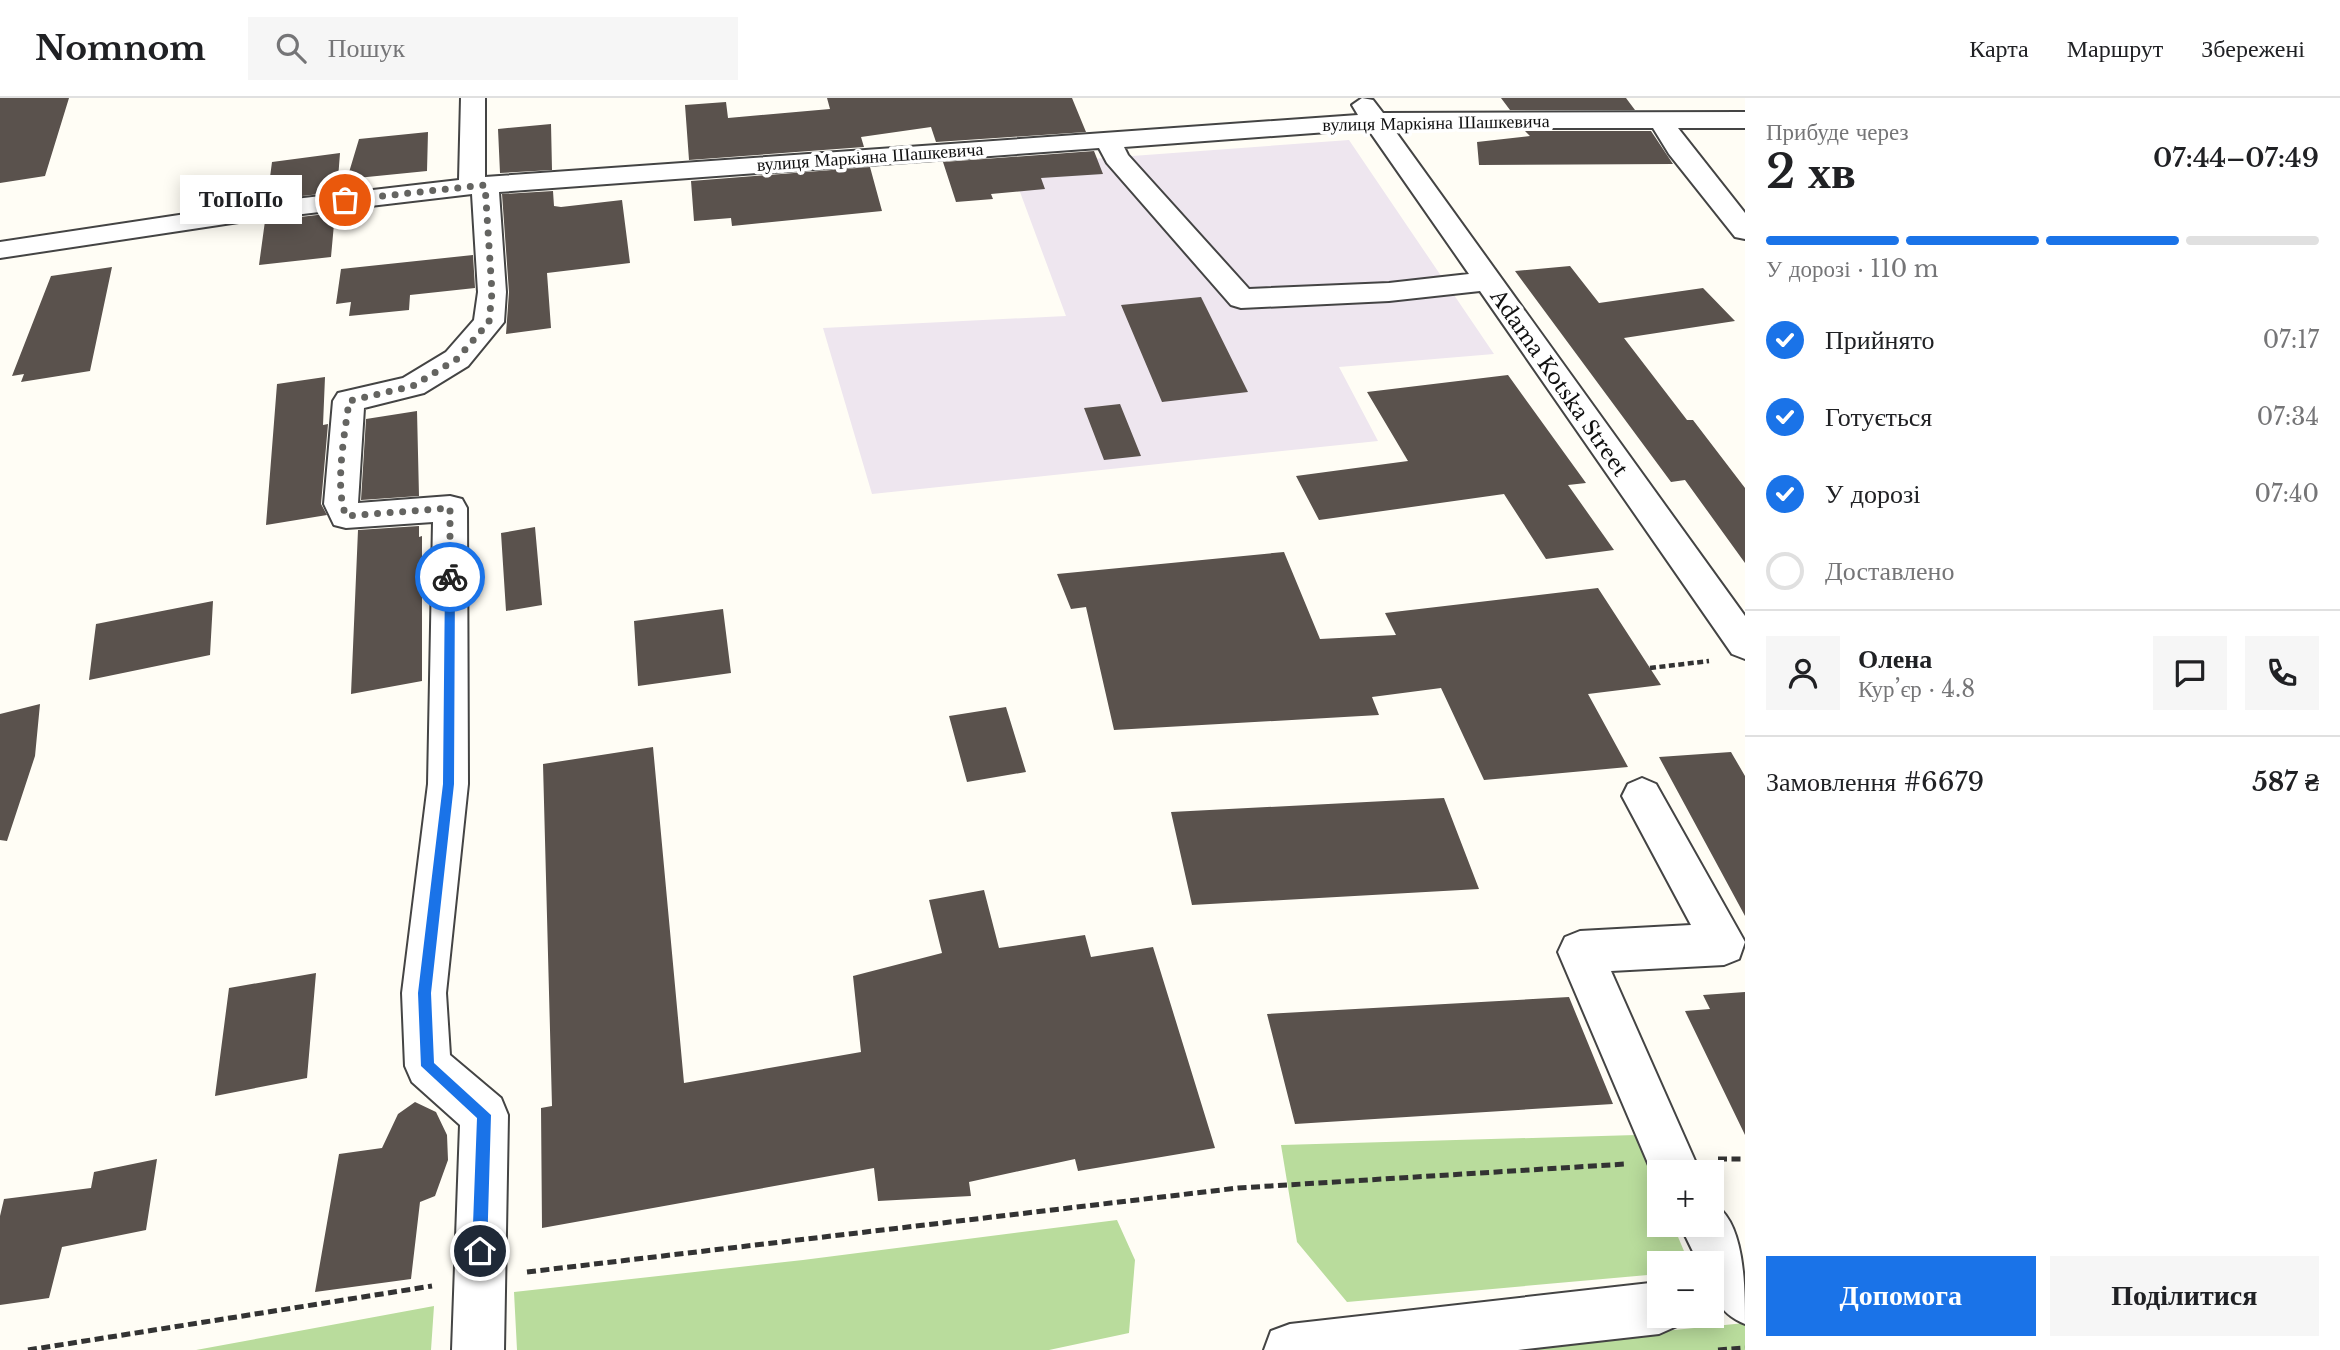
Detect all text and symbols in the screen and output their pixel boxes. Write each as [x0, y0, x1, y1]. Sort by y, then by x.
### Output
search box [248, 17, 738, 80]
text: Nomnom [35, 28, 206, 69]
icon: search [272, 29, 310, 67]
text: Пошук [328, 32, 405, 64]
text: Карта [1969, 34, 2029, 63]
text: Маршрут [2067, 34, 2163, 63]
text: Збережені [2201, 34, 2305, 63]
street label: вулиця Маркіяна Шашкевича [1322, 110, 1550, 136]
text: Прибуде через [1766, 118, 1909, 146]
street label: вулиця Маркіяна Шашкевича [756, 138, 984, 176]
text: 07:44–07:49 [2153, 142, 2319, 174]
text: 2 хв [1766, 143, 1856, 200]
pin [315, 170, 375, 230]
callout: ТоПоПо [180, 176, 303, 224]
icon: bag [326, 181, 364, 219]
text: ТоПоПо [199, 185, 283, 213]
text: У дорозі · 110 m [1766, 255, 1939, 283]
street label: Adama Kotska Street [1484, 284, 1633, 481]
icon: check [1766, 321, 1804, 359]
text: Прийнято [1825, 324, 1935, 356]
text: 07:17 [2263, 326, 2319, 354]
icon: check [1766, 398, 1804, 436]
text: Готується [1825, 401, 1932, 433]
text: 07:34 [2257, 403, 2319, 431]
icon: check [1766, 475, 1804, 513]
text: У дорозі [1825, 478, 1921, 510]
text: 07:40 [2255, 480, 2319, 508]
courier [415, 542, 485, 612]
text: Доставлено [1825, 555, 1955, 587]
icon: bike [431, 558, 469, 596]
button: person [1766, 636, 1840, 710]
button: chat [2153, 636, 2227, 710]
button: phone [2245, 636, 2319, 710]
text: Олена [1858, 643, 1932, 675]
text: Кур’єр · 4.8 [1858, 675, 1975, 703]
text: Замовлення #6679 [1766, 766, 1984, 798]
text: 587 ₴ [2252, 766, 2319, 798]
map controls [1647, 1160, 1724, 1328]
button: + [1647, 1160, 1724, 1237]
pin [450, 1221, 510, 1281]
icon: home [461, 1232, 499, 1270]
button: − [1647, 1251, 1724, 1328]
button: Допомога [1766, 1256, 2036, 1336]
button: Поділитися [2050, 1256, 2319, 1336]

